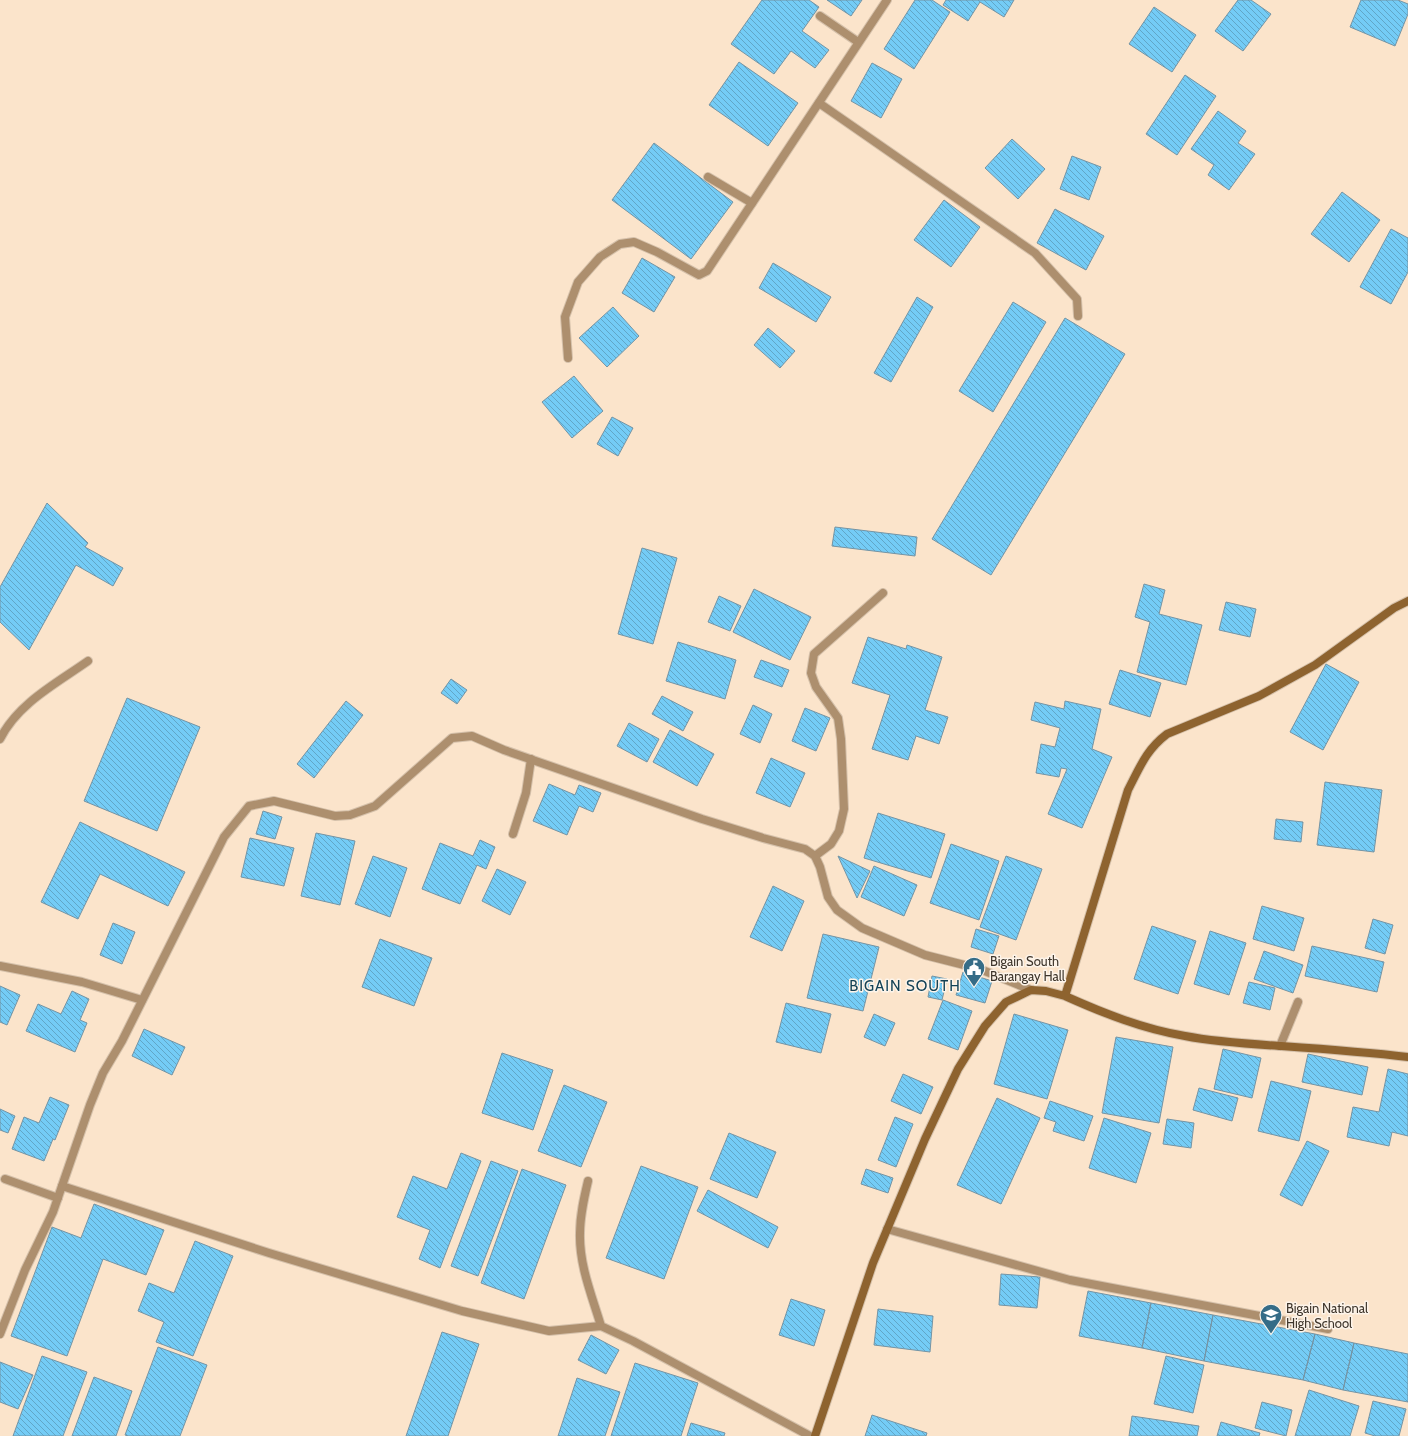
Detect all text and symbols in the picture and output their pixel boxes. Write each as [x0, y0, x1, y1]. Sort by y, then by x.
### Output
place label: Bigain South Barangay Hall [990, 953, 1065, 984]
public building icon: Bigain South Barangay Hall [961, 955, 987, 988]
district label: BIGAIN SOUTH [849, 977, 961, 995]
place label: Bigain National High School [1286, 1300, 1368, 1331]
school or university icon: Bigain National High School [1258, 1302, 1284, 1335]

